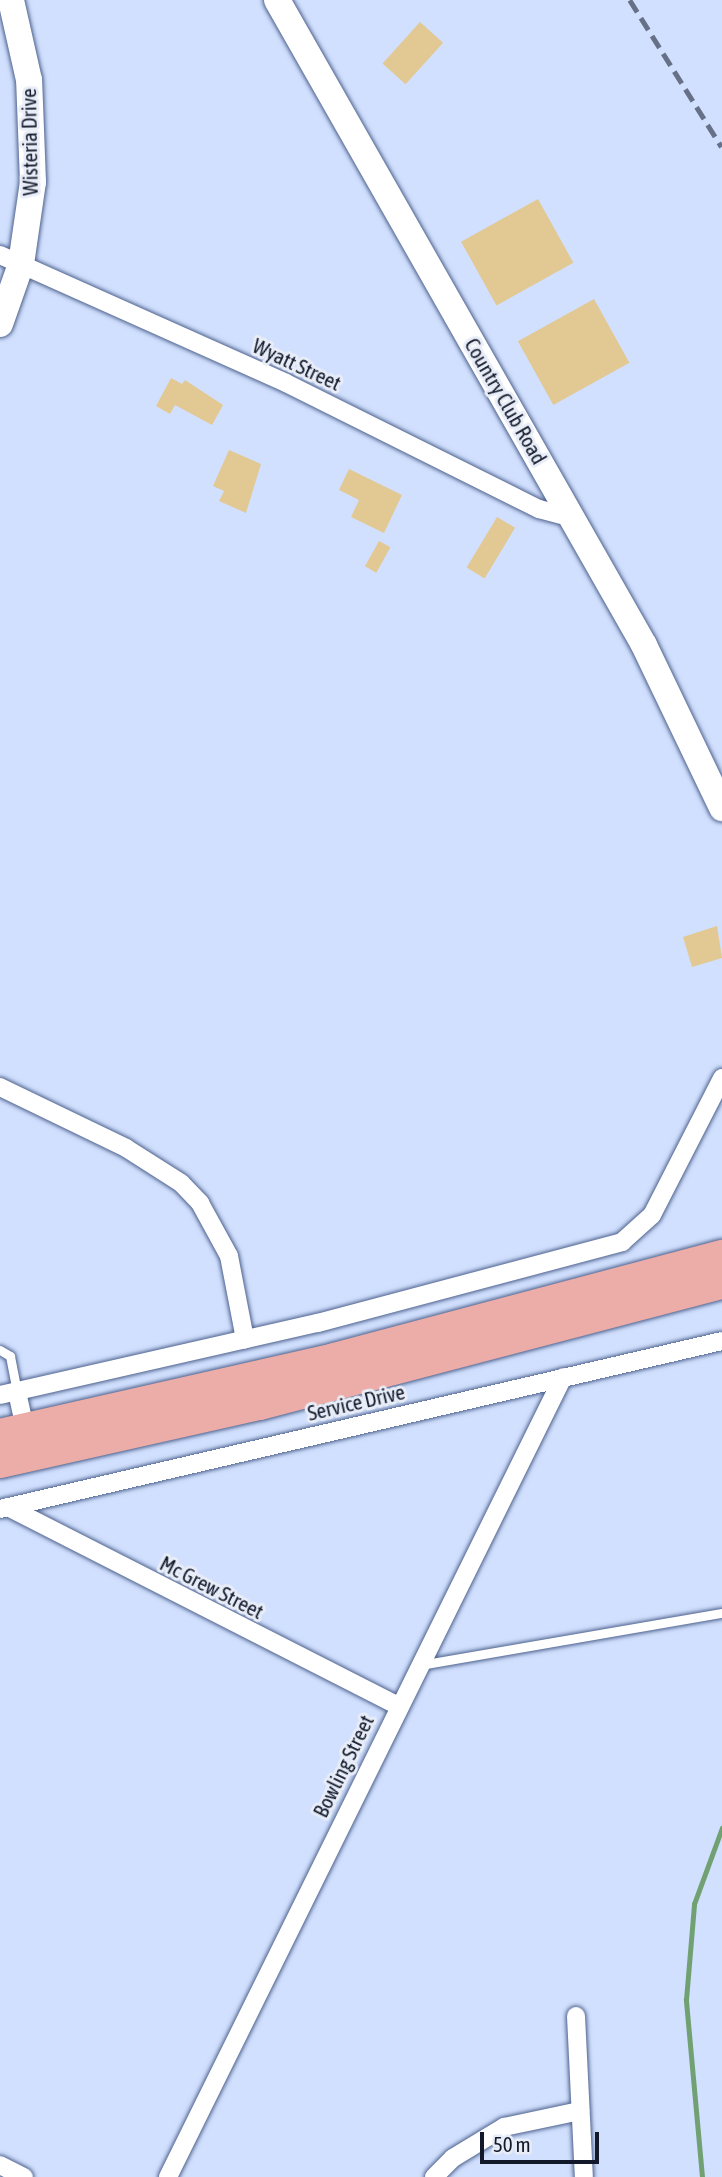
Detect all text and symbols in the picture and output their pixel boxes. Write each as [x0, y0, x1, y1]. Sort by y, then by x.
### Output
street label: Wisteria Drive [15, 88, 43, 196]
street label: Wyatt Street [249, 333, 345, 395]
street label: Country Club Road [460, 333, 552, 469]
street label: Service Drive [305, 1379, 407, 1425]
street label: Mc Grew Street [156, 1550, 268, 1624]
street label: Bowling Street [307, 1711, 379, 1821]
scale bar [484, 2118, 603, 2162]
text: 50 m [493, 2132, 531, 2156]

